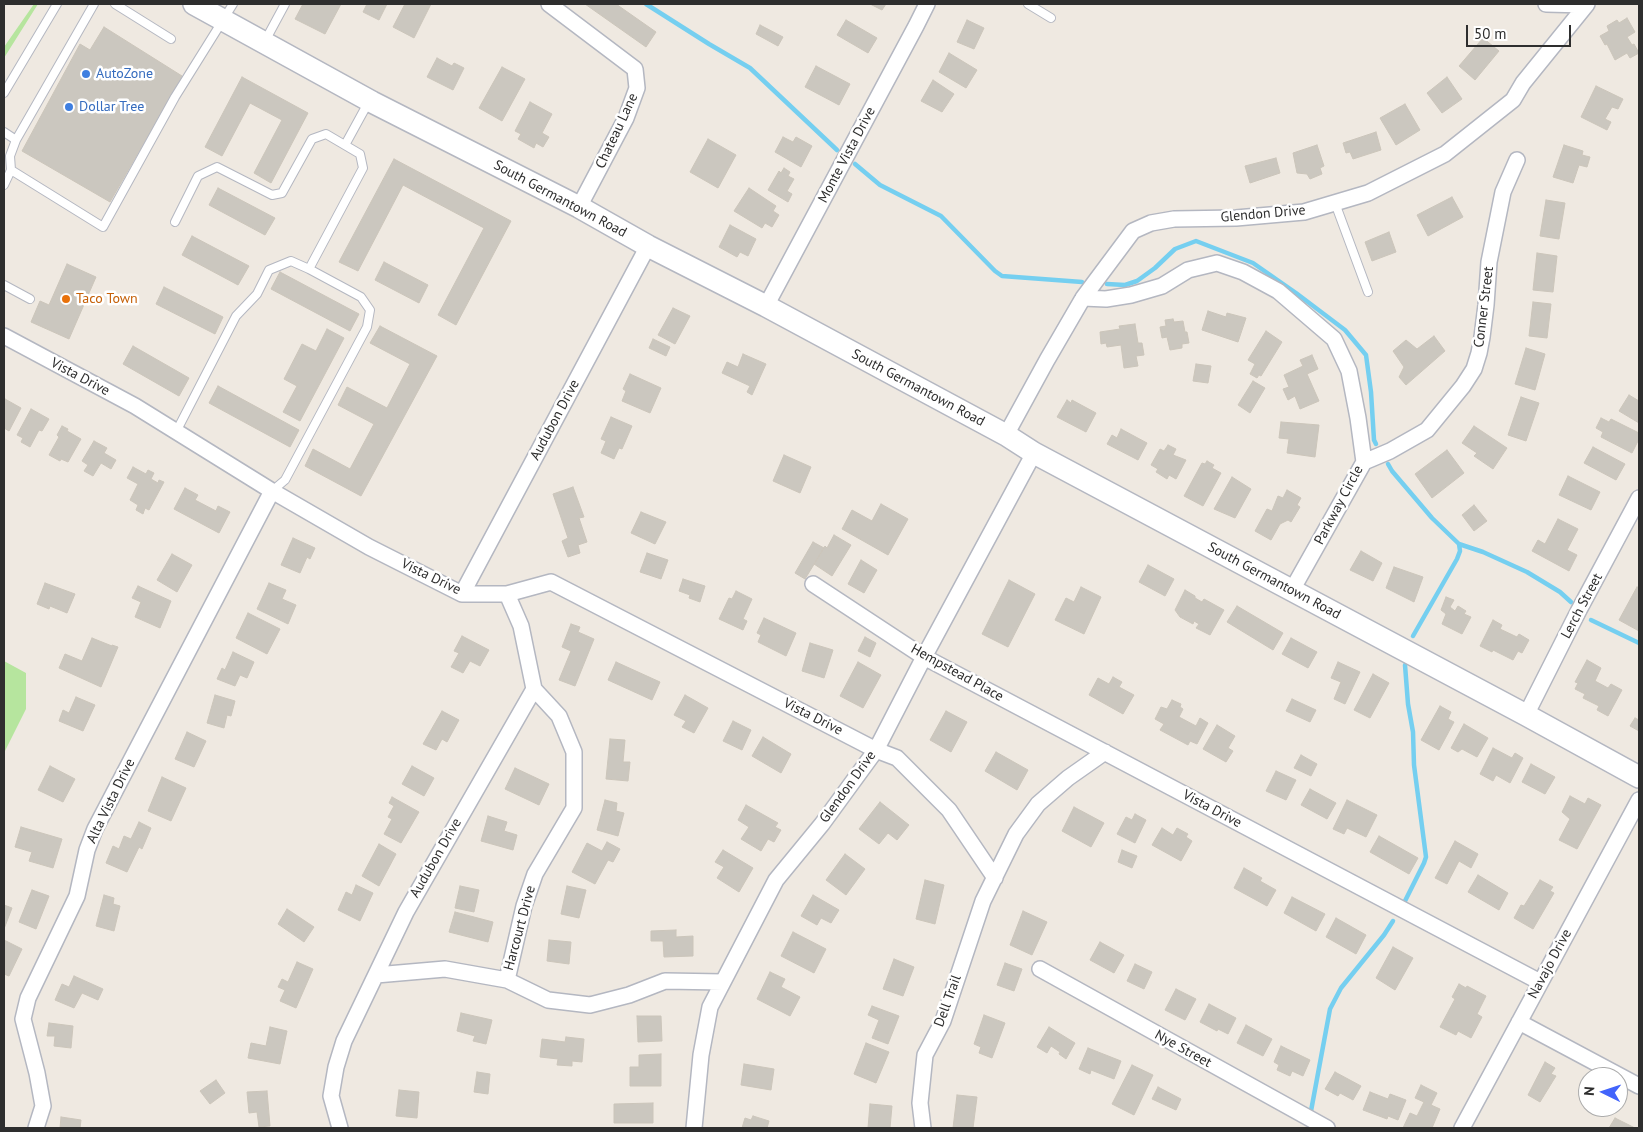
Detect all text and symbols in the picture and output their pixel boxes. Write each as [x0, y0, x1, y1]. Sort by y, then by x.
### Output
scale bar [1468, 15, 1573, 47]
text: 50 m [1474, 24, 1507, 43]
place label: AutoZone [96, 66, 153, 82]
marker: AutoZone [80, 68, 92, 80]
street label: Chateau Lane [592, 91, 642, 171]
place label: Dollar Tree [79, 99, 144, 115]
marker: Dollar Tree [63, 101, 75, 113]
street label: Monte Vista Drive [815, 104, 879, 206]
street label: South Germantown Road [491, 157, 629, 241]
street label: Glendon Drive [1220, 202, 1306, 226]
street label: Conner Street [1471, 265, 1497, 349]
place label: Taco Town [76, 291, 138, 307]
marker: Taco Town [60, 293, 72, 305]
street label: South Germantown Road [849, 346, 987, 430]
street label: Vista Drive [48, 354, 112, 400]
street label: Audubon Drive [527, 377, 583, 463]
street label: Parkway Circle [1311, 463, 1367, 547]
street label: South Germantown Road [1205, 539, 1343, 623]
street label: Vista Drive [398, 555, 464, 599]
street label: Lerch Street [1558, 570, 1606, 642]
street label: Hempstead Place [908, 641, 1006, 705]
street label: Vista Drive [780, 695, 846, 739]
street label: Glendon Drive [816, 748, 880, 826]
street label: Alta Vista Drive [83, 756, 139, 846]
street label: Vista Drive [1180, 786, 1244, 832]
street label: Audubon Drive [407, 815, 465, 901]
street label: Harcourt Drive [501, 884, 539, 972]
street label: Navajo Drive [1525, 926, 1575, 1002]
street label: Dell Trail [931, 973, 965, 1029]
street label: Nye Street [1152, 1027, 1214, 1071]
north arrow [1578, 1067, 1628, 1117]
text: N [1580, 1086, 1598, 1096]

